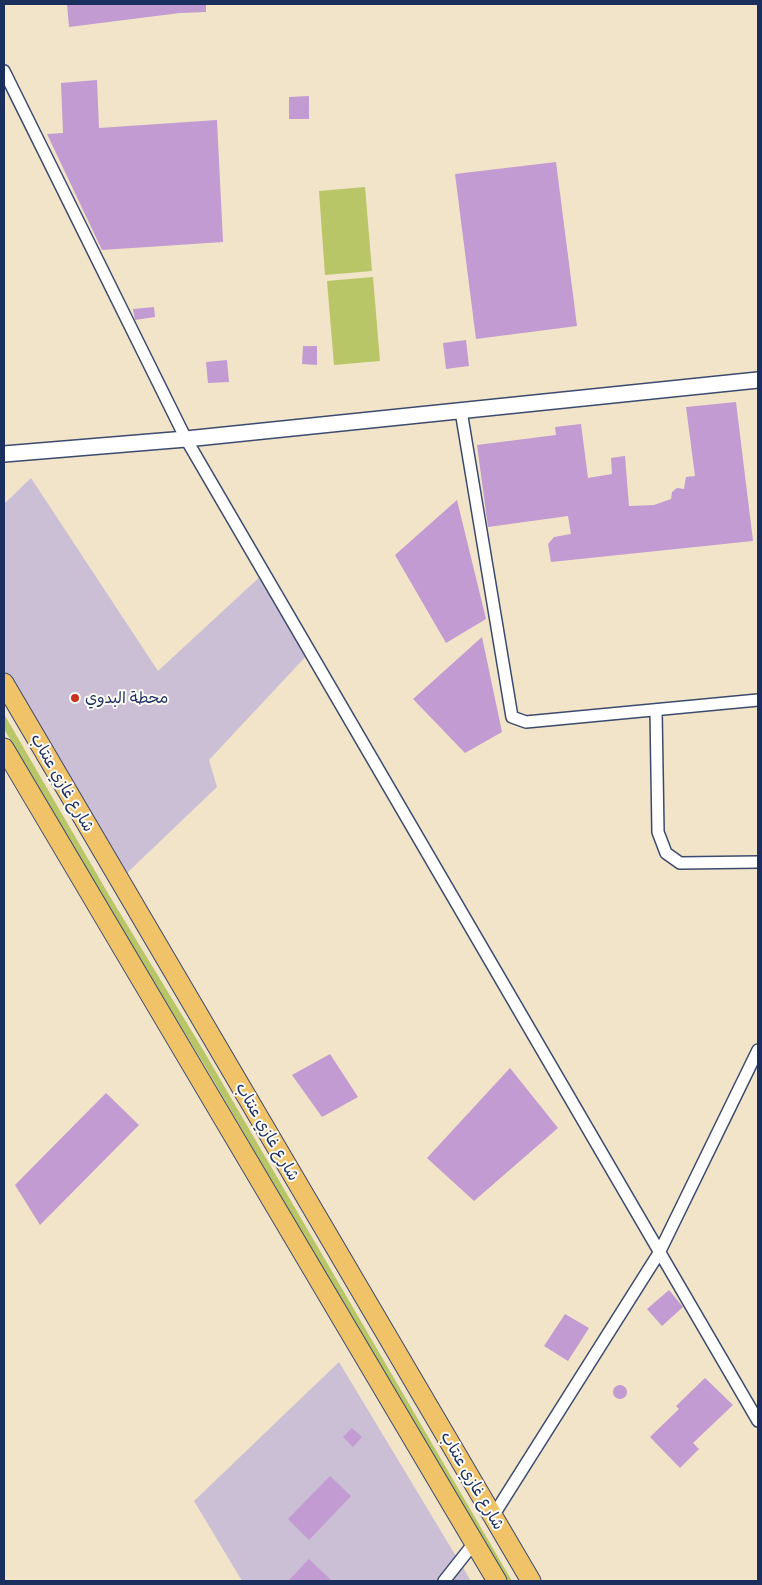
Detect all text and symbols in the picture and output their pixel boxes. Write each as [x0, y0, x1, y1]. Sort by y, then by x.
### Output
place label: محطة البدوي [85, 688, 168, 708]
marker: محطة البدوي [69, 692, 81, 704]
street label: شارع غازي عنتاب [26, 730, 98, 836]
street label: شارع غازي عنتاب [231, 1079, 303, 1185]
street label: شارع غازي عنتاب [436, 1428, 508, 1534]

